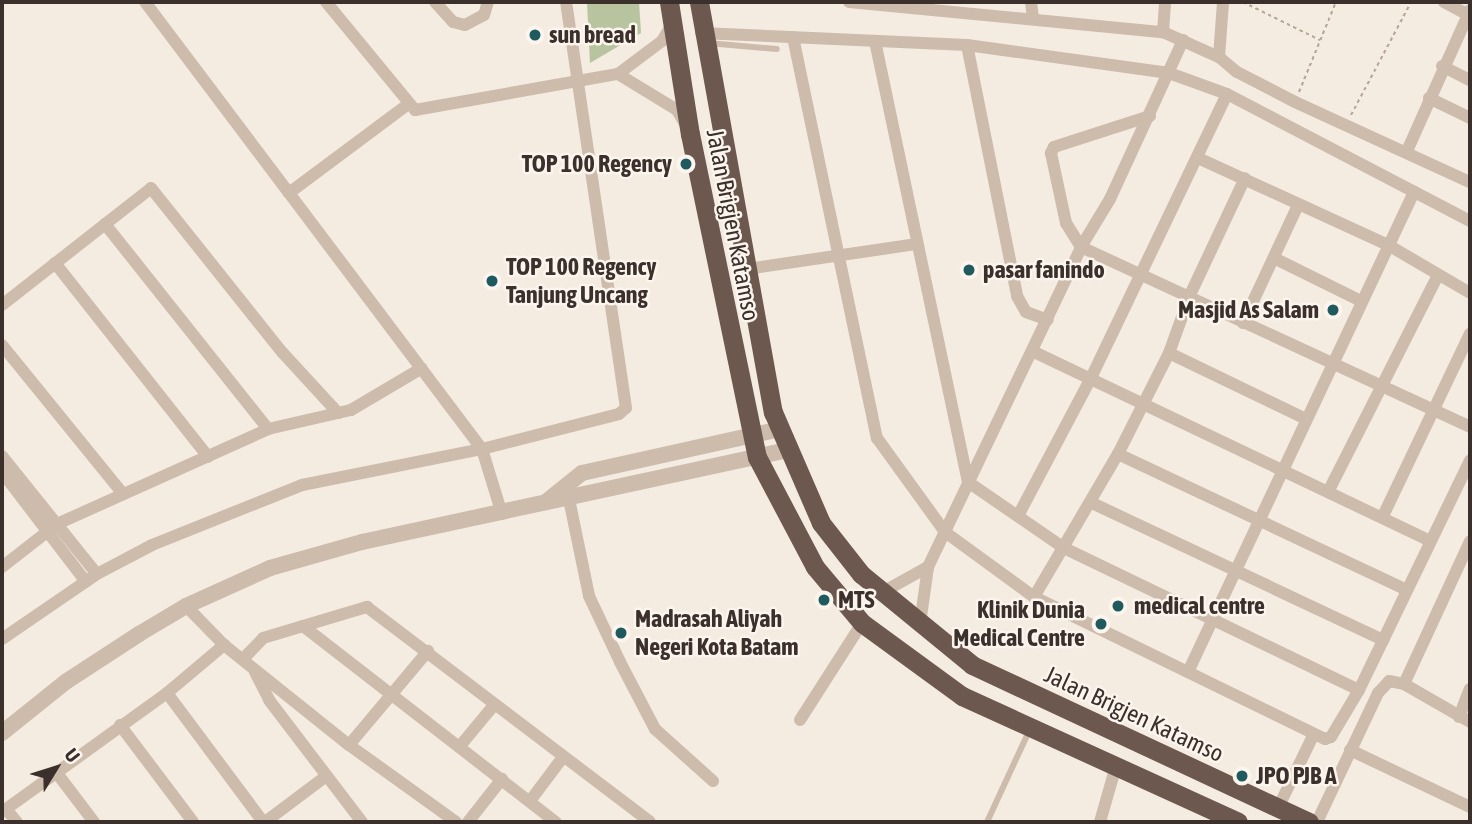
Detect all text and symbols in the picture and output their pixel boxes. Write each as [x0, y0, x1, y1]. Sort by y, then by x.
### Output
place label: sun bread [549, 21, 636, 49]
marker: sun bread [527, 27, 543, 43]
street label: Jalan Brigjen Katamso [700, 127, 766, 323]
place label: TOP 100 Regency [522, 150, 672, 178]
marker: TOP 100 Regency [678, 156, 694, 172]
place label: TOP 100 Regency Tanjung Uncang [506, 253, 656, 309]
place label: pasar fanindo [983, 256, 1105, 284]
marker: pasar fanindo [961, 262, 977, 278]
marker: TOP 100 Regency Tanjung Uncang [484, 273, 500, 289]
place label: Masjid As Salam [1178, 296, 1319, 324]
marker: Masjid As Salam [1325, 302, 1341, 318]
place label: MTS [838, 586, 875, 614]
marker: MTS [816, 592, 832, 608]
place label: medical centre [1134, 592, 1265, 620]
place label: Klinik Dunia Medical Centre [953, 596, 1085, 652]
marker: medical centre [1108, 596, 1128, 616]
place label: Madrasah Aliyah Negeri Kota Batam [635, 605, 798, 661]
marker: Klinik Dunia Medical Centre [1091, 614, 1111, 634]
marker: Madrasah Aliyah Negeri Kota Batam [613, 625, 629, 641]
street label: Jalan Brigjen Katamso [1040, 660, 1228, 768]
north arrow [21, 733, 91, 803]
text: U [60, 744, 85, 766]
place label: JPO PJB A [1256, 762, 1336, 790]
marker: JPO PJB A [1234, 768, 1250, 784]

